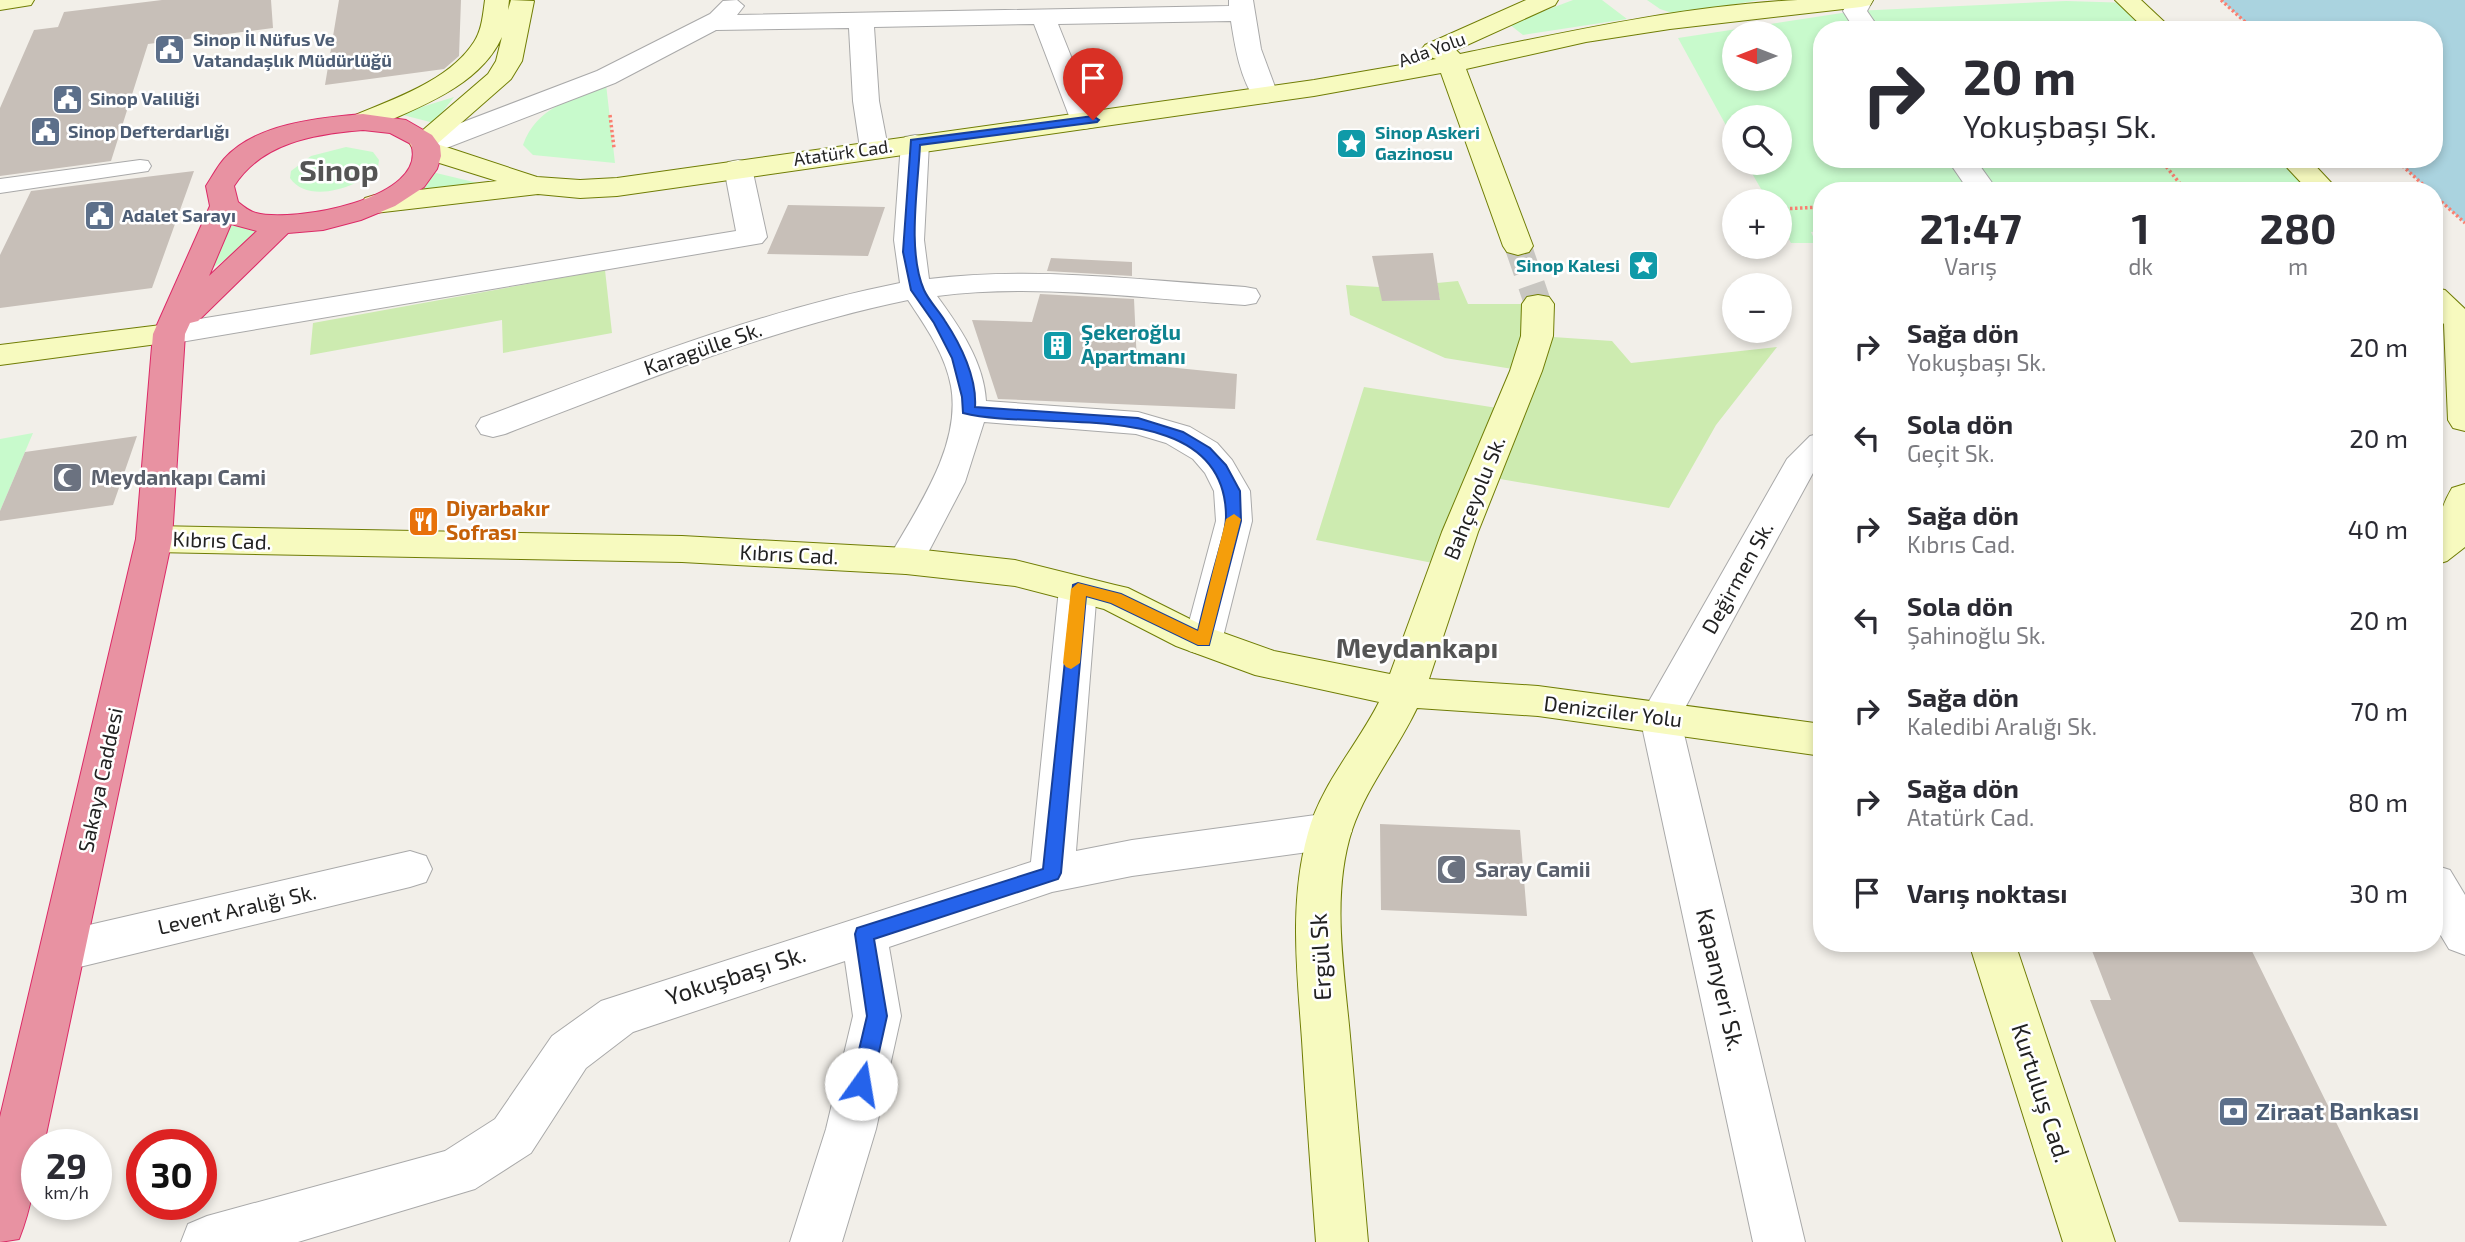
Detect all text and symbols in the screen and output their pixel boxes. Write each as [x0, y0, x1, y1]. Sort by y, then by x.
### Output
north arrow [1722, 21, 1792, 91]
map controls [1722, 21, 1792, 343]
street label: Ada Yolu [1395, 27, 1468, 71]
place label: Sinop İl Nüfus Ve Vatandaşlık Müdürlüğü [193, 28, 392, 72]
public building icon: Sinop İl Nüfus Ve Vatandaşlık Müdürlüğü [153, 33, 187, 67]
text: 20 m [1963, 46, 2076, 105]
pin [1063, 48, 1123, 120]
icon: right [1848, 49, 1939, 140]
icon: arrive [1074, 59, 1112, 97]
public building icon: Sinop Valiliği [50, 82, 84, 116]
place label: Sinop Valiliği [90, 87, 200, 109]
button: search [1722, 105, 1792, 175]
text: Yokuşbaşı Sk. [1963, 106, 2157, 144]
public building icon: Sinop Defterdarlığı [28, 115, 62, 149]
place label: Sinop Defterdarlığı [68, 120, 230, 142]
place label: Sinop Askeri Gazinosu [1375, 121, 1480, 164]
place icon: Sinop Askeri Gazinosu [1335, 126, 1369, 160]
street label: Atatürk Cad. [792, 134, 894, 170]
district label: Sinop [299, 151, 379, 187]
button: + [1722, 189, 1792, 259]
public building icon: Adalet Sarayı [82, 199, 116, 233]
text: 21:47 [1919, 202, 2022, 252]
text: 1 [2132, 202, 2150, 252]
text: 280 [2259, 202, 2337, 252]
place label: Adalet Sarayı [122, 204, 236, 226]
place icon: Sinop Kalesi [1626, 249, 1660, 283]
text: Varış [1944, 252, 1997, 280]
text: dk [2128, 252, 2153, 280]
text: m [2288, 252, 2308, 280]
place label: Sinop Kalesi [1516, 254, 1620, 276]
button: − [1722, 273, 1792, 343]
street label: Karagülle Sk. [640, 316, 765, 379]
text: Sağa dön [1907, 317, 2019, 348]
place label: Şekeroğlu Apartmanı [1081, 319, 1186, 368]
building icon: Şekeroğlu Apartmanı [1041, 328, 1075, 362]
icon: right [1848, 328, 1886, 366]
text: 20 m [2349, 331, 2408, 362]
text: Yokuşbaşı Sk. [1907, 348, 2046, 376]
text: Sola dön [1907, 408, 2013, 439]
icon: left [1848, 419, 1886, 457]
text: 20 m [2349, 422, 2408, 453]
street label: Bahçeyolu Sk. [1437, 432, 1512, 564]
text: Geçit Sk. [1907, 439, 1995, 467]
mosque icon: Meydankapı Cami [51, 461, 85, 495]
place label: Meydankapı Cami [91, 464, 266, 490]
place label: Diyarbakır Sofrası [446, 495, 550, 544]
text: Sağa dön [1907, 499, 2019, 530]
restaurant icon: Diyarbakır Sofrası [406, 504, 440, 538]
icon: right [1848, 510, 1886, 548]
text: 40 m [2348, 513, 2408, 544]
street label: Değirmen Sk. [1696, 517, 1778, 638]
street label: Kıbrıs Cad. [172, 525, 272, 554]
text: Kıbrıs Cad. [1907, 530, 2015, 558]
street label: Kıbrıs Cad. [739, 538, 839, 569]
text: Sola dön [1907, 590, 2013, 621]
icon: left [1848, 601, 1886, 639]
text: 20 m [2349, 604, 2408, 635]
text: Şahinoğlu Sk. [1907, 621, 2046, 649]
district label: Meydankapı [1336, 630, 1498, 664]
text: Sağa dön [1907, 681, 2019, 712]
street label: Denizciler Yolu [1543, 690, 1684, 731]
icon: right [1848, 692, 1886, 730]
text: 70 m [2350, 695, 2408, 726]
street label: Sakaya Caddesi [72, 705, 127, 854]
text: Kaledibi Aralığı Sk. [1907, 712, 2097, 740]
text: Sağa dön [1907, 772, 2019, 803]
icon: right [1848, 783, 1886, 821]
text: 80 m [2348, 786, 2408, 817]
text: Atatürk Cad. [1907, 803, 2034, 831]
mosque icon: Saray Camii [1435, 853, 1469, 887]
place label: Saray Camii [1475, 856, 1590, 882]
icon: arrive [1848, 874, 1886, 912]
text: Varış noktası [1907, 877, 2067, 908]
text: 30 m [2349, 877, 2408, 908]
street label: Levent Aralığı Sk. [155, 878, 318, 939]
street label: Kapanyeri Sk. [1691, 905, 1752, 1054]
street label: Ergül Sk [1303, 913, 1336, 1002]
street label: Yokuşbaşı Sk. [662, 938, 809, 1012]
street label: Kurtuluş Cad. [2005, 1019, 2079, 1166]
position arrow [824, 1047, 898, 1121]
bank icon: Ziraat Bankası [2216, 1095, 2250, 1129]
place label: Ziraat Bankası [2256, 1096, 2419, 1125]
speed limit sign: 30 [126, 1129, 217, 1220]
text: 29 [46, 1144, 87, 1186]
text: km/h [44, 1181, 89, 1203]

